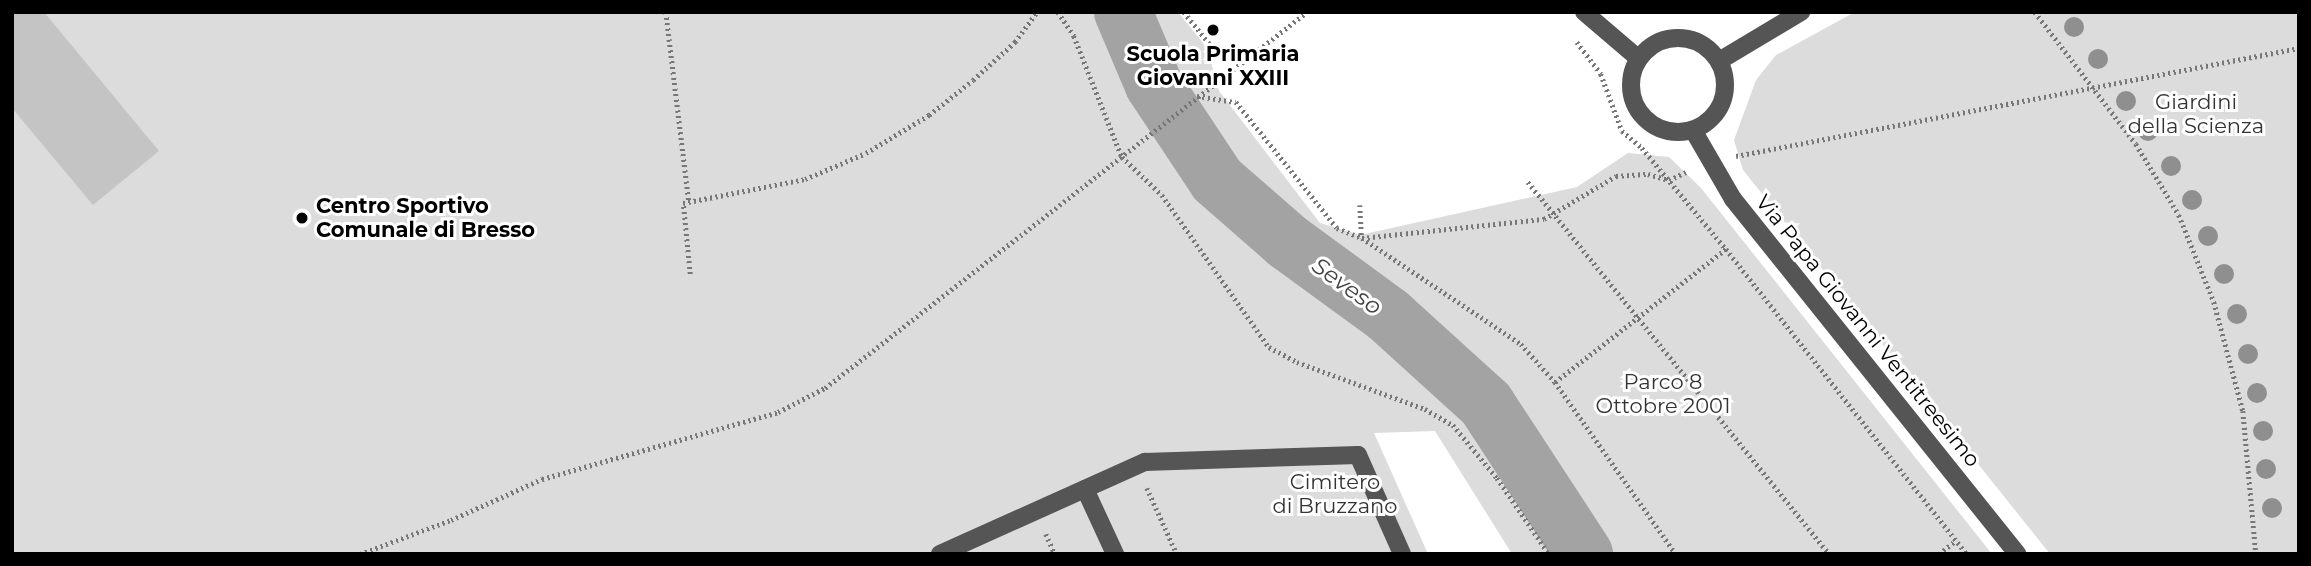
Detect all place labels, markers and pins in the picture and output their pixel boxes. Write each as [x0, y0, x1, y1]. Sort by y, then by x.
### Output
marker: Scuola Primaria Giovanni XXIII [1205, 22, 1221, 38]
place label: Scuola Primaria Giovanni XXIII [1127, 41, 1299, 91]
place label: Centro Sportivo Comunale di Bresso [316, 193, 535, 243]
marker: Centro Sportivo Comunale di Bresso [294, 210, 310, 226]

